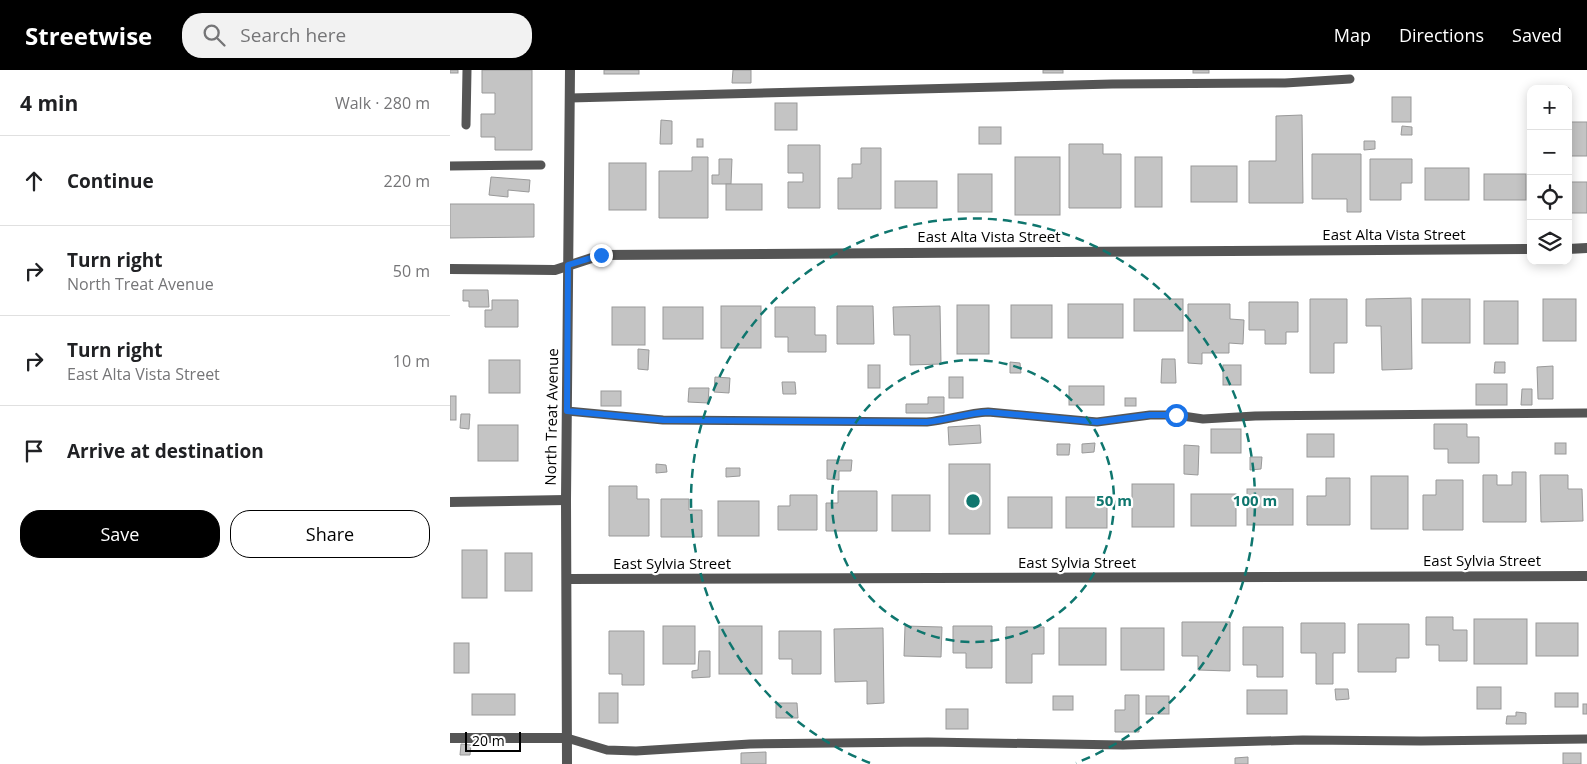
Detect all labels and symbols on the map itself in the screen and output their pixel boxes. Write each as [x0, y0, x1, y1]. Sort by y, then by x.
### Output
street label: East Alta Vista Street [1322, 224, 1466, 244]
street label: East Alta Vista Street [917, 226, 1061, 246]
route end [590, 244, 613, 267]
street label: North Treat Avenue [540, 348, 562, 486]
route start [1165, 404, 1188, 427]
text: 50 m [1096, 490, 1132, 510]
text: 100 m [1233, 490, 1277, 510]
centre of rings [964, 492, 982, 510]
street label: East Sylvia Street [1423, 550, 1541, 570]
street label: East Sylvia Street [1018, 552, 1136, 572]
street label: East Sylvia Street [613, 553, 731, 573]
scale bar [465, 729, 521, 752]

